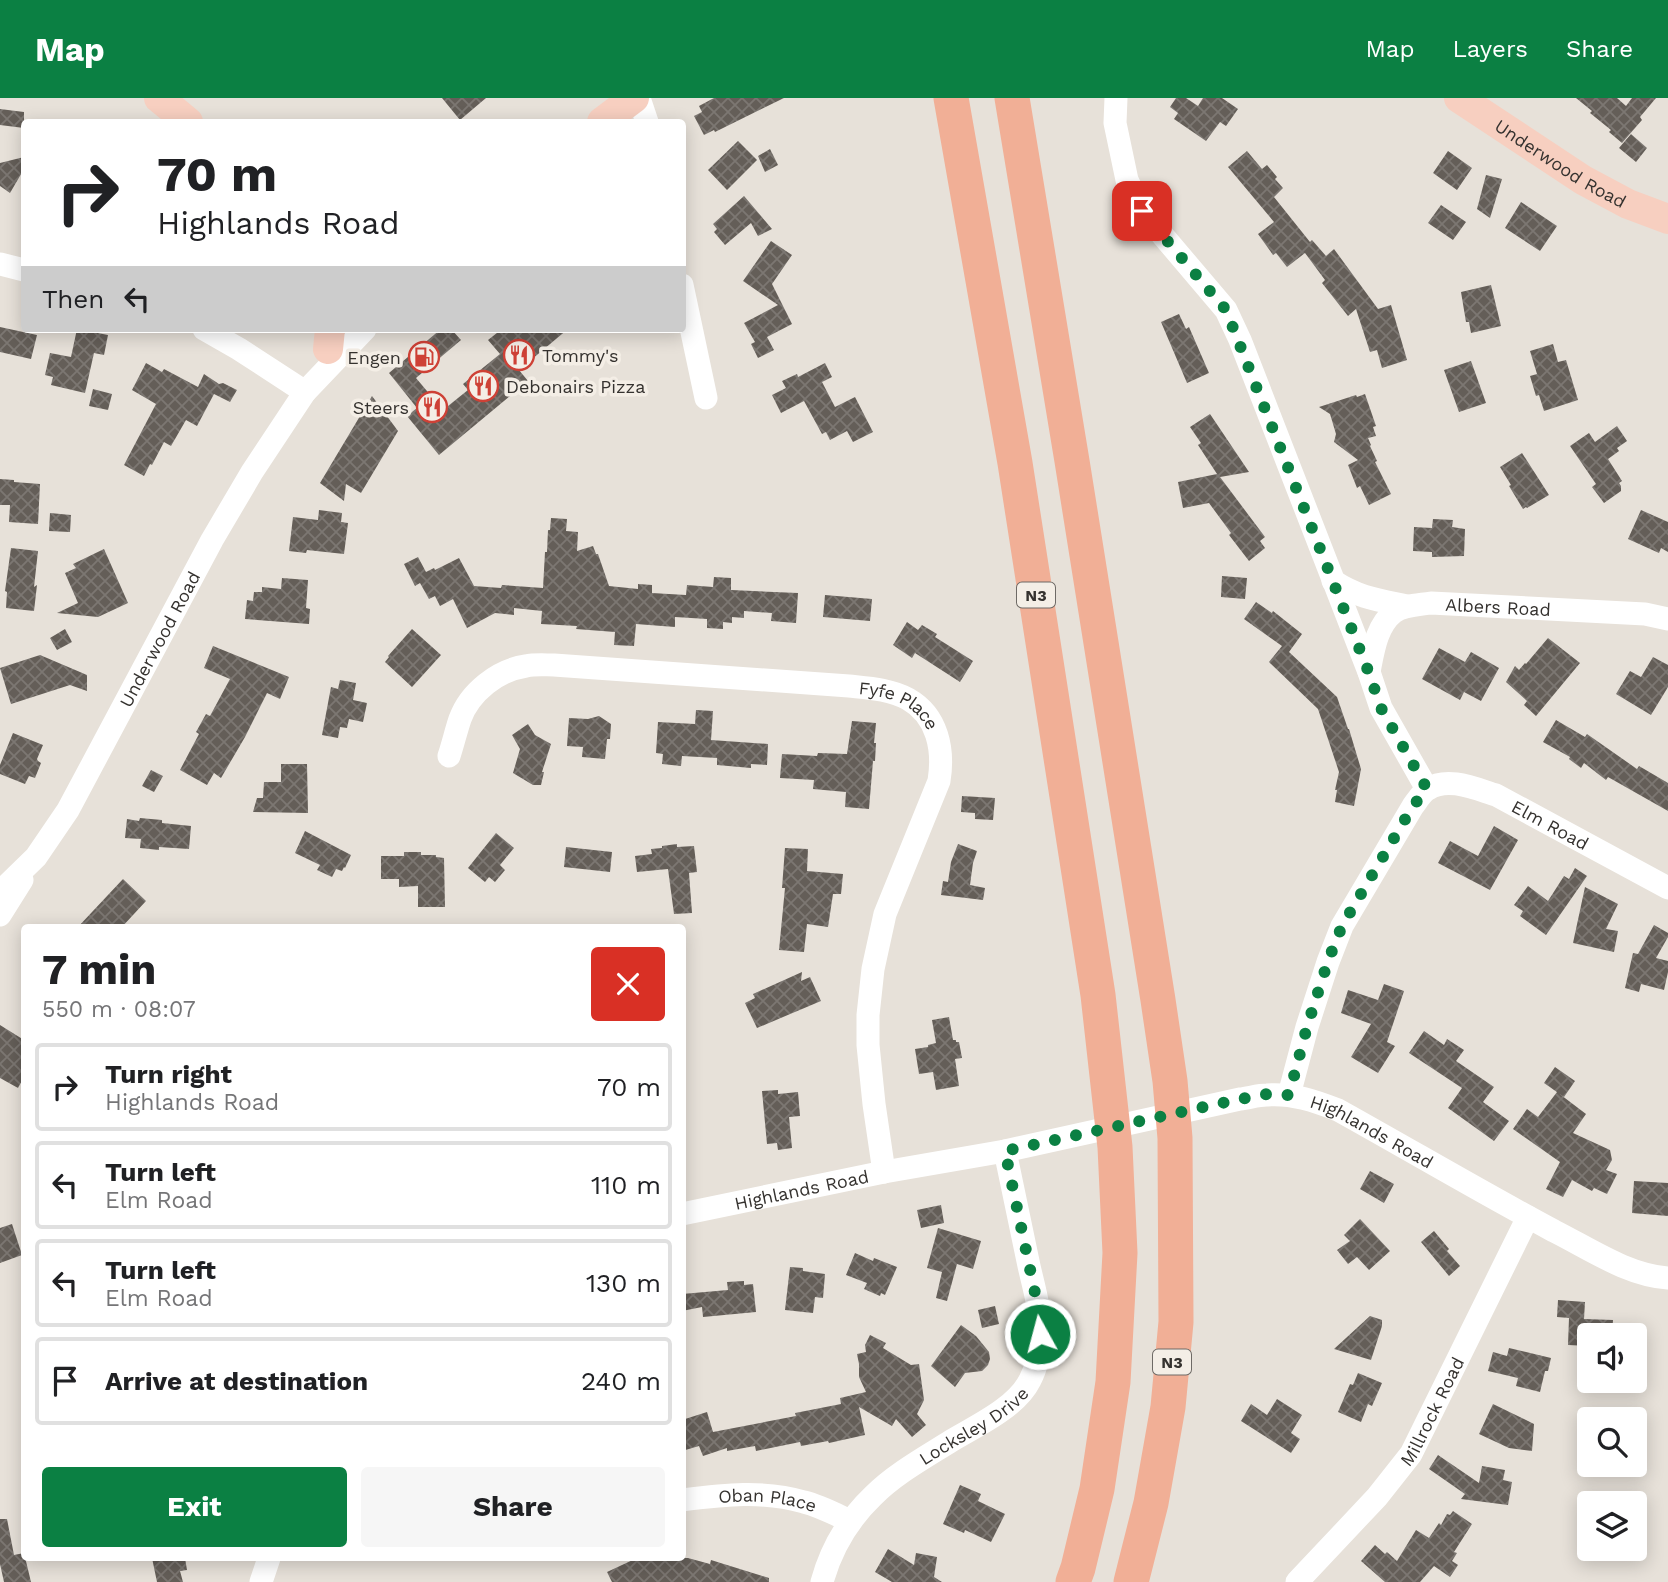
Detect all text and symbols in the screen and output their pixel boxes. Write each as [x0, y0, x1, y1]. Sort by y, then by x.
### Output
text: Map [35, 30, 105, 69]
text: Map [1366, 35, 1414, 63]
text: Layers [1452, 35, 1528, 63]
text: Share [1566, 35, 1633, 63]
street label: Underwood Road [1491, 114, 1630, 212]
text: 70 m [157, 145, 277, 203]
icon: right [42, 147, 133, 238]
pin [1112, 181, 1172, 241]
icon: arrive [1123, 192, 1161, 230]
text: Highlands Road [157, 204, 400, 242]
icon: left [118, 280, 156, 318]
text: Then [42, 284, 104, 314]
restaurant icon: Tommy's [502, 338, 536, 372]
fuel station icon: Engen [407, 340, 441, 374]
place label: Tommy's [542, 345, 619, 366]
place label: Engen [347, 347, 401, 368]
restaurant icon: Debonairs Pizza [466, 369, 500, 403]
place label: Debonairs Pizza [506, 376, 645, 397]
restaurant icon: Steers [415, 390, 449, 424]
place label: Steers [353, 397, 409, 418]
street label: Underwood Road [115, 567, 204, 710]
road number: N3 [1017, 582, 1055, 608]
street label: Albers Road [1445, 593, 1551, 620]
street label: Fyfe Place [858, 677, 943, 733]
street label: Elm Road [1508, 795, 1592, 854]
text: 7 min [42, 945, 156, 994]
button: close [591, 947, 665, 1021]
text: 550 m · 08:07 [42, 996, 196, 1023]
text: Turn right [105, 1059, 232, 1089]
icon: right [46, 1068, 84, 1106]
text: 70 m [597, 1072, 661, 1102]
text: Highlands Road [105, 1089, 279, 1116]
street label: Highlands Road [1308, 1090, 1437, 1172]
text: Turn left [105, 1157, 216, 1187]
street label: Highlands Road [732, 1165, 870, 1213]
icon: left [46, 1166, 84, 1204]
text: 110 m [591, 1170, 661, 1200]
text: Elm Road [105, 1187, 213, 1214]
text: Turn left [105, 1255, 216, 1285]
icon: left [46, 1264, 84, 1302]
text: 130 m [586, 1268, 661, 1298]
text: Elm Road [105, 1285, 213, 1312]
position arrow [1003, 1297, 1077, 1371]
map controls [1577, 1323, 1647, 1561]
button: sound [1577, 1323, 1647, 1393]
road number: N3 [1153, 1350, 1191, 1374]
street label: Millrock Road [1395, 1353, 1468, 1470]
icon: arrive [46, 1362, 84, 1400]
text: Arrive at destination [105, 1366, 368, 1396]
text: 240 m [581, 1366, 661, 1396]
street label: Locksley Drive [915, 1382, 1032, 1469]
button: search [1577, 1407, 1647, 1477]
button: Exit [42, 1467, 347, 1547]
button: Share [361, 1467, 665, 1547]
street label: Oban Place [717, 1484, 819, 1516]
button: layers [1577, 1491, 1647, 1561]

